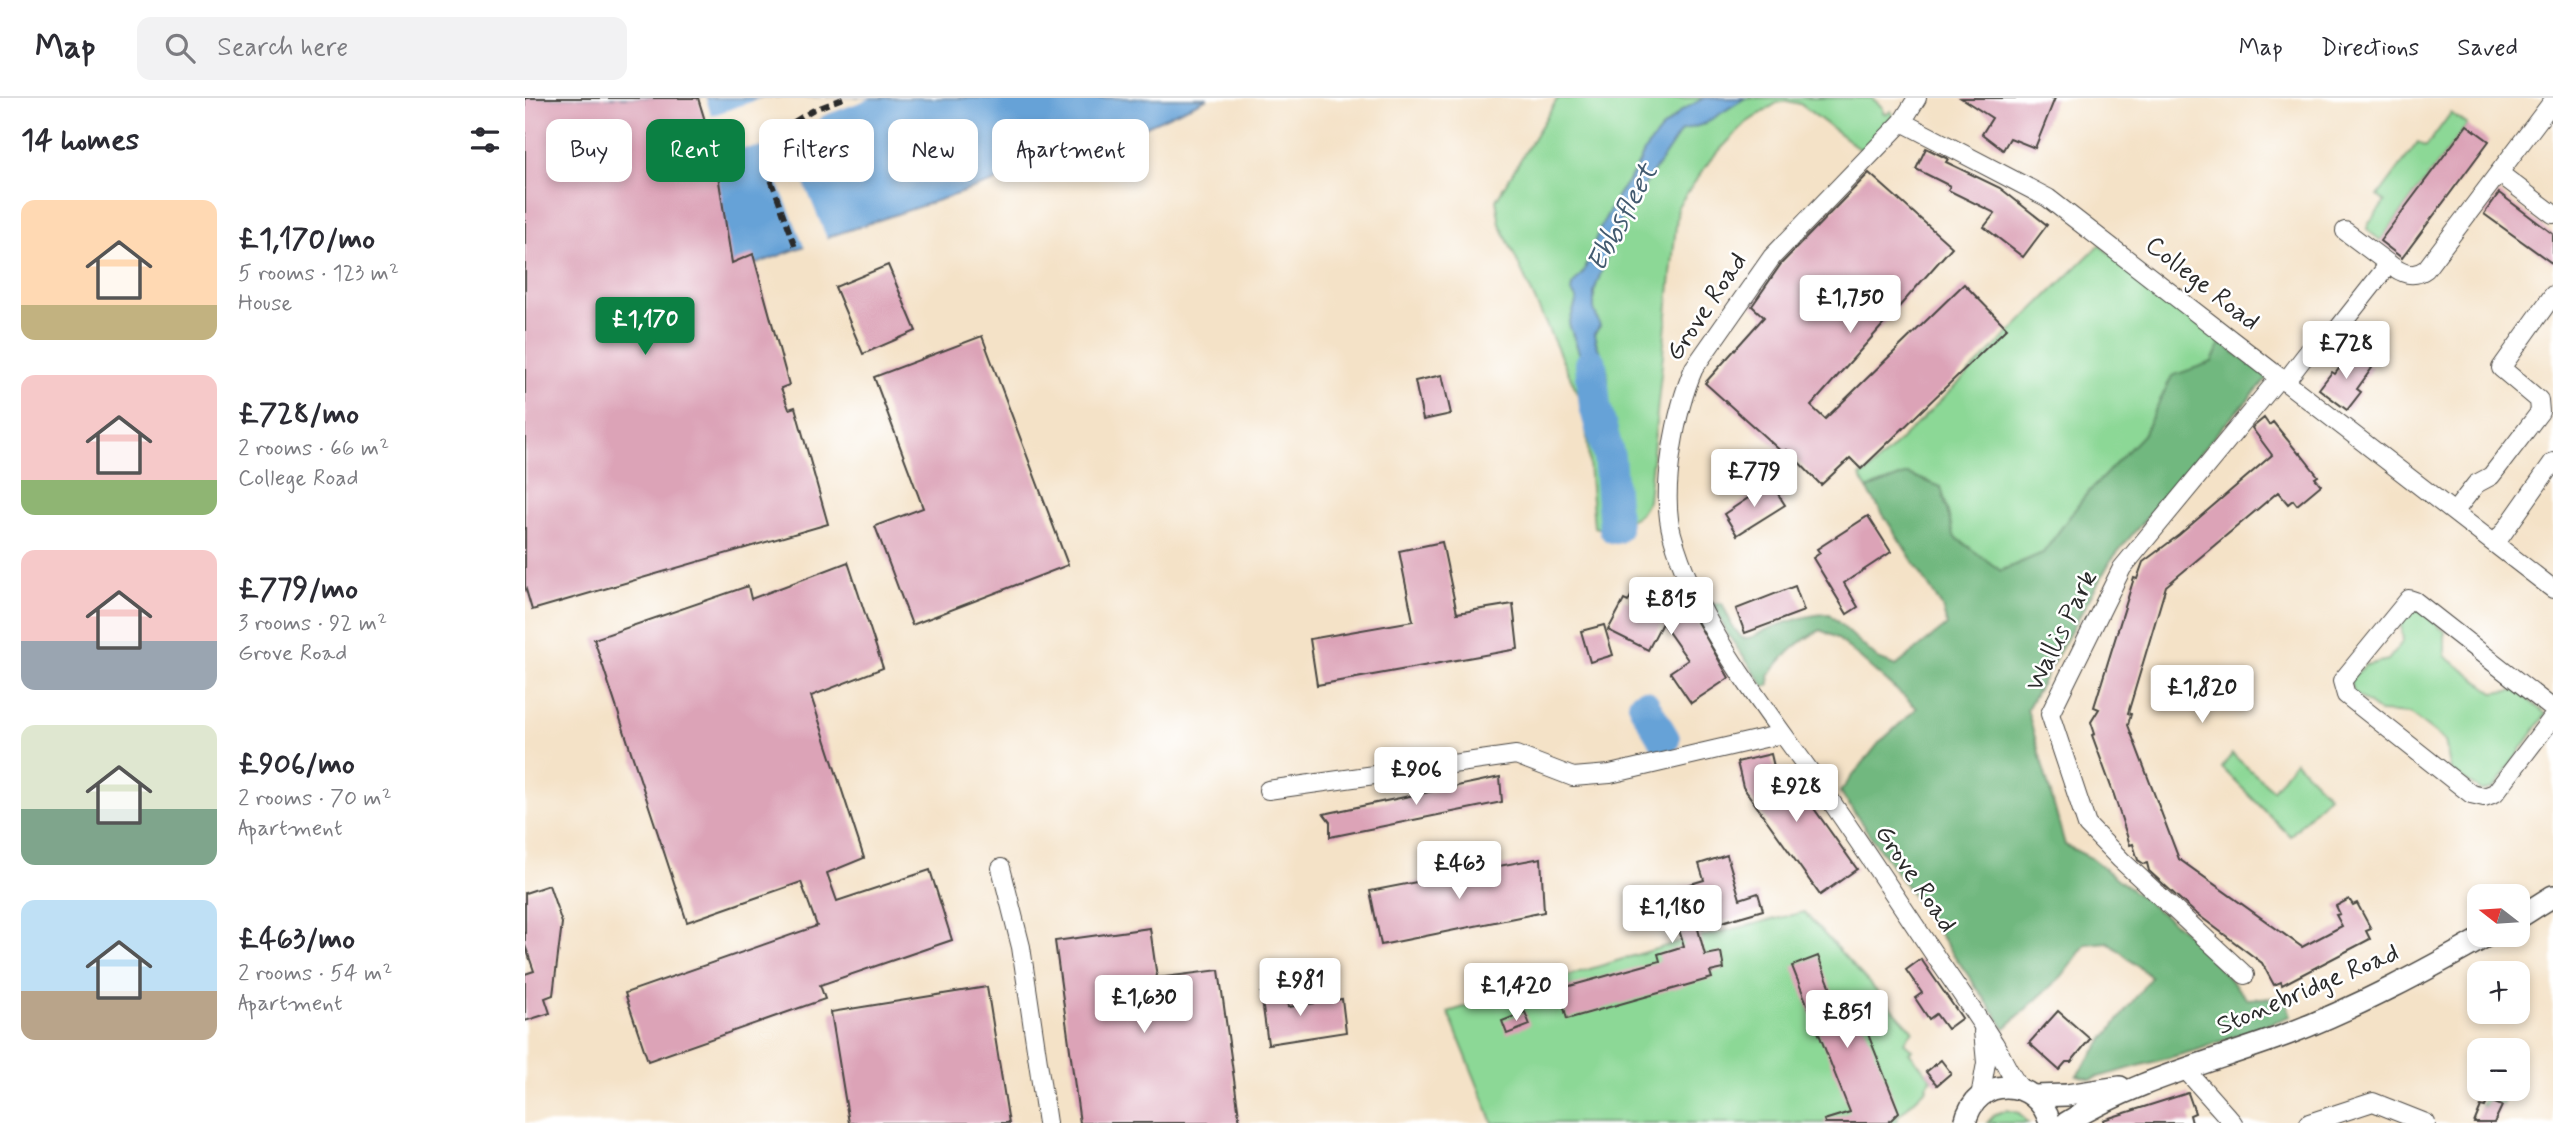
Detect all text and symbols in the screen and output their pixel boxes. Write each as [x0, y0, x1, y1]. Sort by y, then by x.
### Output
search box [137, 17, 627, 80]
text: Map [35, 26, 95, 70]
icon: search [161, 29, 199, 67]
text: Search here [217, 31, 348, 65]
text: Map [2239, 33, 2283, 64]
text: Directions [2321, 33, 2419, 64]
text: Saved [2457, 33, 2518, 64]
chip: Buy [546, 119, 632, 182]
chip: Rent [646, 119, 745, 182]
chip: Filters [759, 119, 874, 182]
chip: New [888, 119, 978, 182]
chip: Apartment [992, 119, 1149, 182]
text: 14 homes [21, 121, 139, 160]
icon: filters [466, 121, 504, 159]
water label: Ebbsfleet [1579, 156, 1668, 278]
text: £1,170/mo [238, 220, 375, 259]
icon: home [77, 228, 161, 312]
street label: College Road [2138, 229, 2266, 339]
street label: Grove Road [1658, 246, 1756, 368]
text: 5 rooms · 123 m² [238, 259, 399, 289]
pin: £1,750 [1793, 275, 1907, 335]
text: £1,750 [1816, 283, 1884, 313]
text: House [238, 289, 292, 319]
pin: £1,170 [588, 298, 702, 357]
text: £1,170 [612, 305, 679, 335]
pin: £728 [2305, 322, 2387, 381]
text: £728 [2319, 329, 2373, 359]
text: £728/mo [238, 395, 359, 434]
icon: home [77, 403, 161, 487]
text: 2 rooms · 66 m² [238, 434, 389, 464]
pin: £779 [1713, 450, 1795, 509]
text: £779 [1727, 457, 1781, 487]
text: College Road [238, 464, 358, 494]
street label: Wallis Park [2018, 565, 2106, 697]
text: £779/mo [238, 570, 358, 609]
icon: home [77, 578, 161, 662]
pin: £815 [1630, 578, 1712, 637]
text: £815 [1645, 585, 1697, 615]
text: 3 rooms · 92 m² [238, 609, 387, 639]
text: Grove Road [238, 639, 347, 669]
pin: £1,820 [2145, 666, 2259, 725]
text: £1,820 [2167, 673, 2237, 703]
text: £906/mo [238, 745, 355, 784]
pin: £906 [1375, 748, 1457, 807]
icon: home [77, 753, 161, 837]
text: £906 [1390, 755, 1442, 785]
pin: £928 [1755, 764, 1837, 824]
text: £928 [1770, 772, 1822, 802]
text: 2 rooms · 70 m² [238, 784, 392, 814]
text: Apartment [238, 814, 343, 844]
street label: Grove Road [1866, 818, 1964, 940]
pin: £463 [1418, 842, 1500, 901]
text: £463 [1433, 849, 1485, 879]
north arrow [2467, 884, 2531, 947]
map controls [2467, 884, 2530, 1101]
pin: £1,180 [1615, 886, 1729, 945]
text: £1,180 [1639, 893, 1705, 923]
text: £463/mo [238, 920, 355, 959]
icon: home [77, 928, 161, 1012]
street label: Stonebridge Road [2212, 936, 2404, 1044]
pin: £981 [1259, 958, 1341, 1018]
text: 2 rooms · 54 m² [238, 959, 392, 989]
button: + [2467, 961, 2530, 1024]
pin: £1,420 [1459, 964, 1573, 1023]
text: £981 [1275, 966, 1325, 996]
text: £1,420 [1480, 971, 1552, 1001]
pin: £1,630 [1087, 976, 1201, 1035]
text: £1,630 [1111, 983, 1177, 1013]
text: Apartment [238, 989, 343, 1019]
pin: £851 [1806, 990, 1888, 1050]
text: £851 [1822, 998, 1872, 1028]
button: − [2467, 1038, 2530, 1101]

